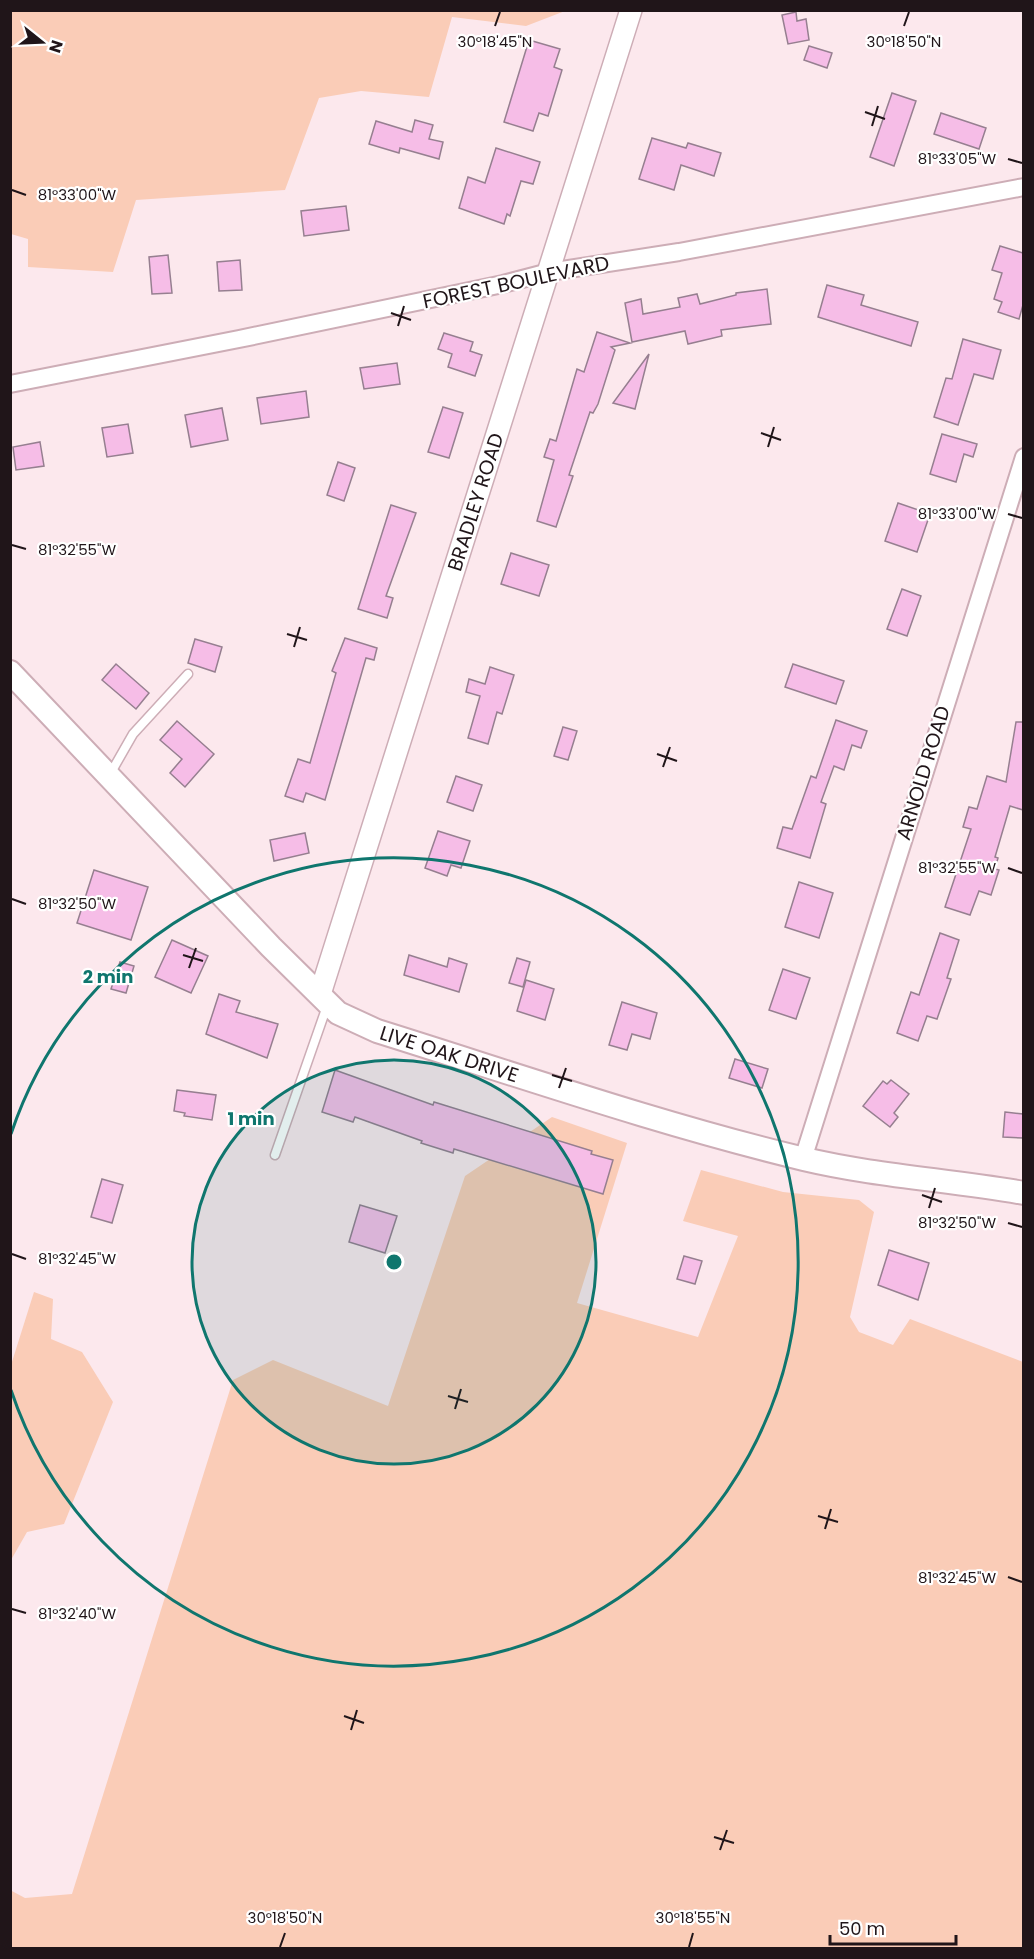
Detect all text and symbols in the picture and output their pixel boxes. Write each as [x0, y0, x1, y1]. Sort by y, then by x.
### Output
north arrow [12, 12, 72, 72]
text: 30°18'45"N [458, 31, 532, 52]
text: 30°18'50"N [867, 31, 941, 52]
text: N [43, 37, 69, 56]
text: 81°33'05"W [918, 148, 997, 169]
text: 81°33'00"W [38, 184, 117, 205]
street label: FOREST BOULEVARD [420, 249, 612, 315]
street label: BRADLEY ROAD [441, 429, 510, 575]
text: 81°33'00"W [918, 503, 997, 524]
text: 81°32'55"W [38, 539, 116, 560]
street label: ARNOLD ROAD [889, 702, 957, 844]
text: 81°32'55"W [918, 857, 996, 878]
text: 81°32'50"W [38, 893, 116, 914]
text: 2 min [83, 964, 133, 989]
street label: LIVE OAK DRIVE [376, 1019, 522, 1089]
text: 1 min [227, 1106, 275, 1131]
text: 81°32'50"W [918, 1212, 996, 1233]
text: 81°32'45"W [38, 1248, 116, 1269]
centre of rings [384, 1252, 404, 1272]
text: 81°32'45"W [918, 1567, 996, 1588]
text: 81°32'40"W [38, 1603, 116, 1624]
text: 30°18'50"N [248, 1907, 322, 1928]
text: 30°18'55"N [656, 1907, 730, 1928]
scale bar [830, 1908, 956, 1946]
text: 50 m [839, 1916, 885, 1941]

